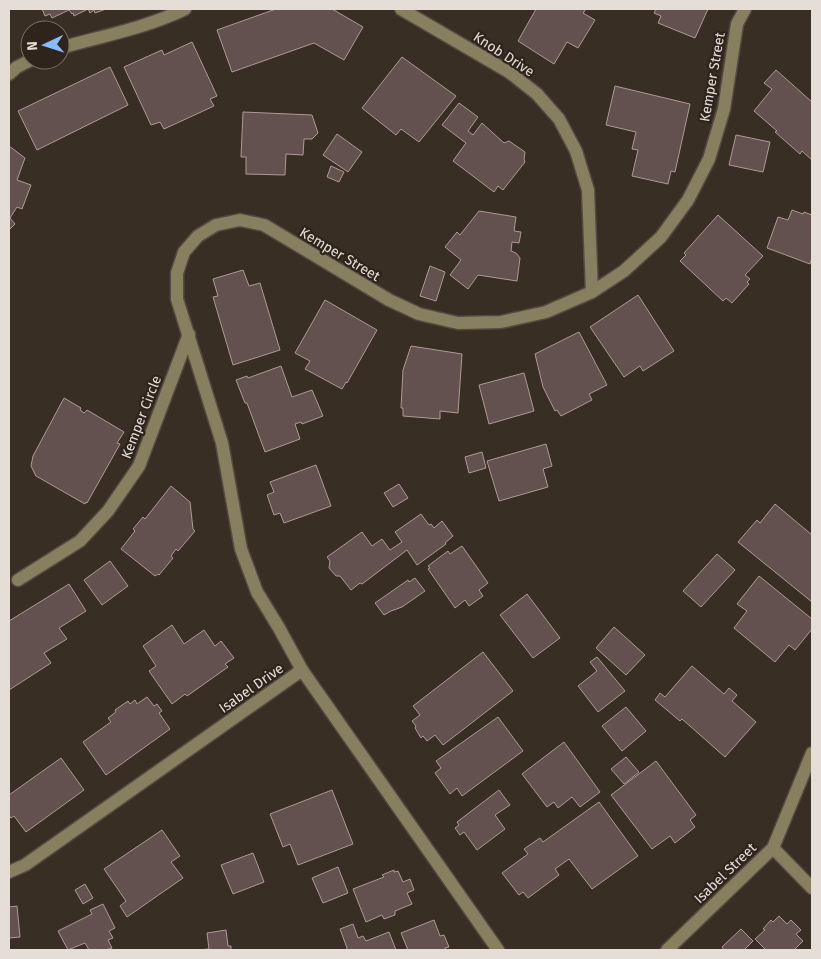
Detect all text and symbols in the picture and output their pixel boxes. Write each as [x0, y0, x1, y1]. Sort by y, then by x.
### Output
north arrow [20, 20, 70, 70]
street label: Knob Drive [470, 28, 537, 80]
street label: Kemper Street [696, 30, 729, 123]
text: N [24, 41, 41, 51]
street label: Kemper Street [296, 224, 384, 286]
street label: Kemper Circle [118, 373, 165, 461]
street label: Isabel Drive [216, 660, 287, 717]
street label: Isabel Street [691, 839, 761, 907]

